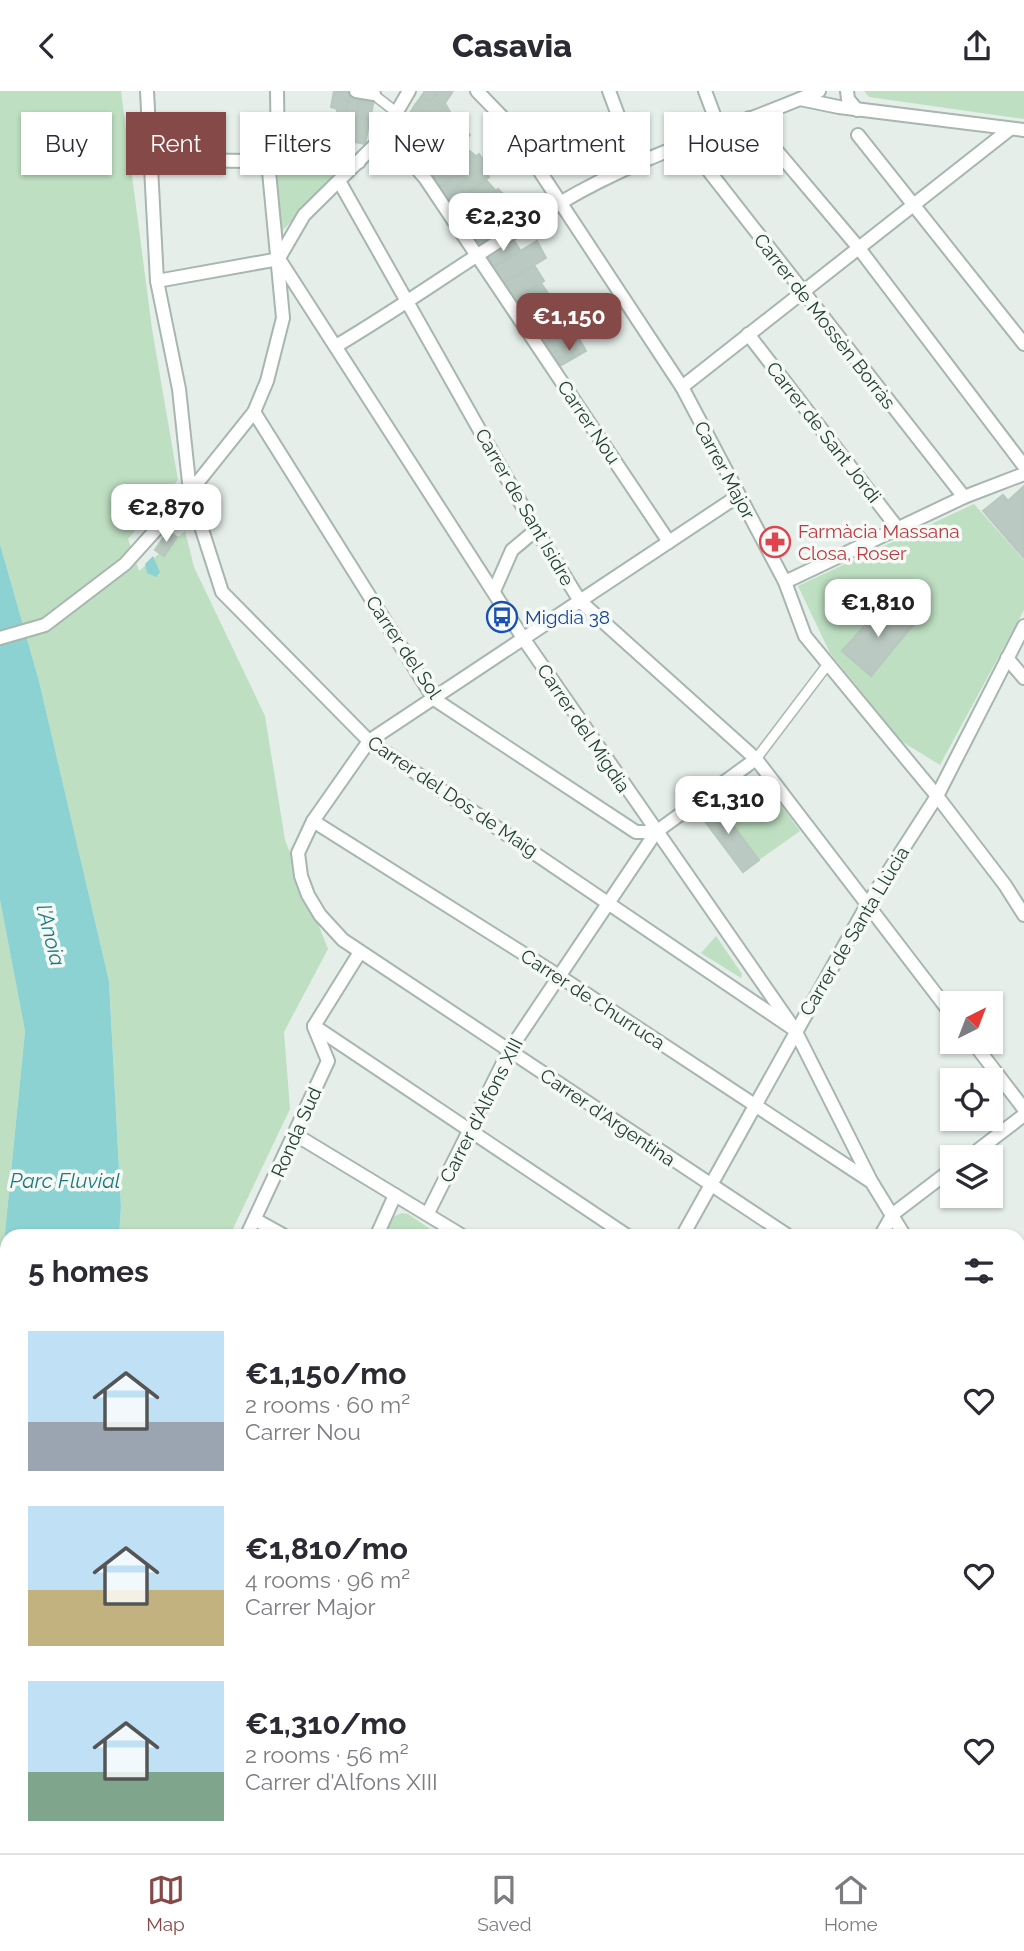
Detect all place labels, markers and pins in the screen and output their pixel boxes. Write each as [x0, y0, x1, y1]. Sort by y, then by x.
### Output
pin: €2,230 [446, 193, 560, 253]
pin: €1,150 [512, 293, 626, 353]
pin: €2,870 [109, 484, 223, 544]
place label: Farmàcia Massana Closa, Roser [798, 520, 960, 564]
pharmacy icon: Farmàcia Massana Closa, Roser [758, 525, 792, 559]
pin: €1,810 [821, 580, 935, 639]
bus stop icon: Migdia 38 [485, 600, 519, 634]
place label: Migdia 38 [525, 606, 610, 628]
pin: €1,310 [671, 777, 785, 836]

